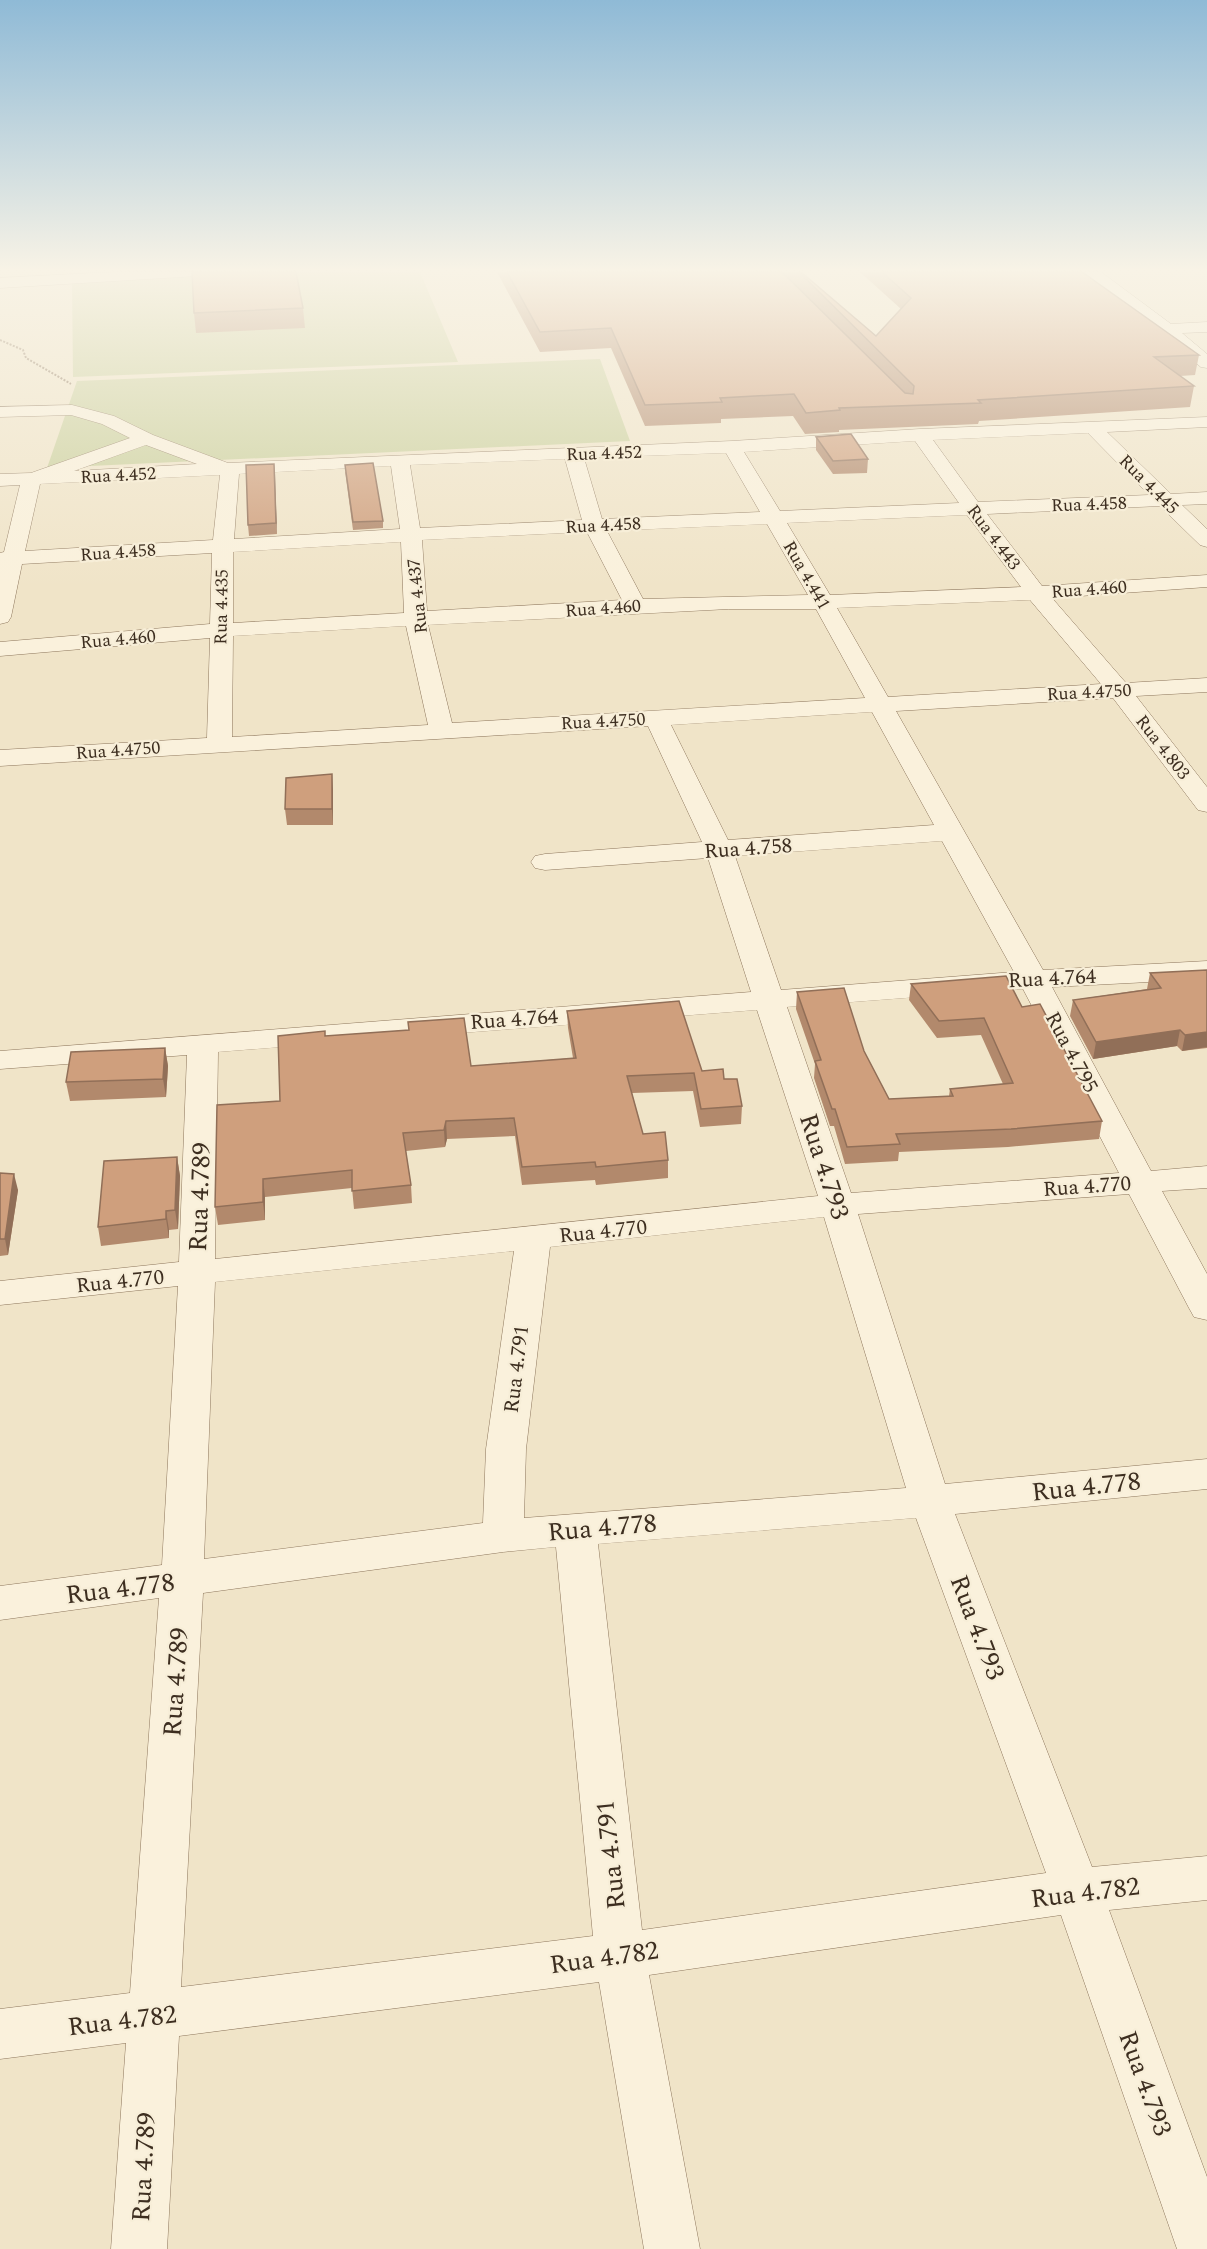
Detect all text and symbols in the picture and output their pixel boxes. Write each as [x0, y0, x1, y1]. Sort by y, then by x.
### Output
street label: Rua 4.452 [566, 439, 642, 468]
street label: Rua 4.445 [1112, 448, 1185, 521]
street label: Rua 4.452 [79, 460, 157, 491]
street label: Rua 4.458 [1051, 490, 1127, 519]
street label: Rua 4.443 [960, 499, 1027, 576]
street label: Rua 4.458 [564, 510, 642, 541]
street label: Rua 4.458 [79, 536, 157, 569]
street label: Rua 4.441 [776, 536, 837, 615]
street label: Rua 4.437 [400, 557, 435, 635]
street label: Rua 4.435 [207, 569, 236, 645]
street label: Rua 4.460 [1050, 573, 1128, 606]
street label: Rua 4.460 [564, 592, 642, 625]
street label: Rua 4.460 [79, 623, 157, 656]
street label: Rua 4.4750 [1046, 677, 1132, 708]
street label: Rua 4.4750 [560, 706, 646, 737]
street label: Rua 4.803 [1129, 709, 1197, 785]
street label: Rua 4.4750 [75, 734, 161, 767]
street label: Rua 4.758 [703, 830, 793, 868]
street label: Rua 4.764 [1007, 961, 1098, 997]
street label: Rua 4.764 [469, 1001, 560, 1039]
street label: Rua 4.795 [1036, 1006, 1106, 1099]
street label: Rua 4.793 [788, 1108, 860, 1225]
street label: Rua 4.789 [178, 1142, 222, 1252]
street label: Rua 4.770 [1042, 1168, 1132, 1206]
street label: Rua 4.770 [557, 1211, 649, 1253]
street label: Rua 4.770 [74, 1261, 166, 1303]
street label: Rua 4.791 [496, 1323, 538, 1415]
street label: Rua 4.778 [1030, 1461, 1143, 1513]
street label: Rua 4.778 [546, 1503, 658, 1553]
street label: Rua 4.778 [63, 1562, 177, 1616]
street label: Rua 4.793 [939, 1569, 1015, 1686]
street label: Rua 4.789 [152, 1626, 200, 1738]
street label: Rua 4.791 [585, 1798, 637, 1911]
street label: Rua 4.782 [1028, 1866, 1142, 1920]
street label: Rua 4.782 [547, 1931, 661, 1985]
street label: Rua 4.782 [65, 1994, 179, 2048]
street label: Rua 4.793 [1108, 2025, 1183, 2142]
street label: Rua 4.789 [121, 2111, 167, 2223]

